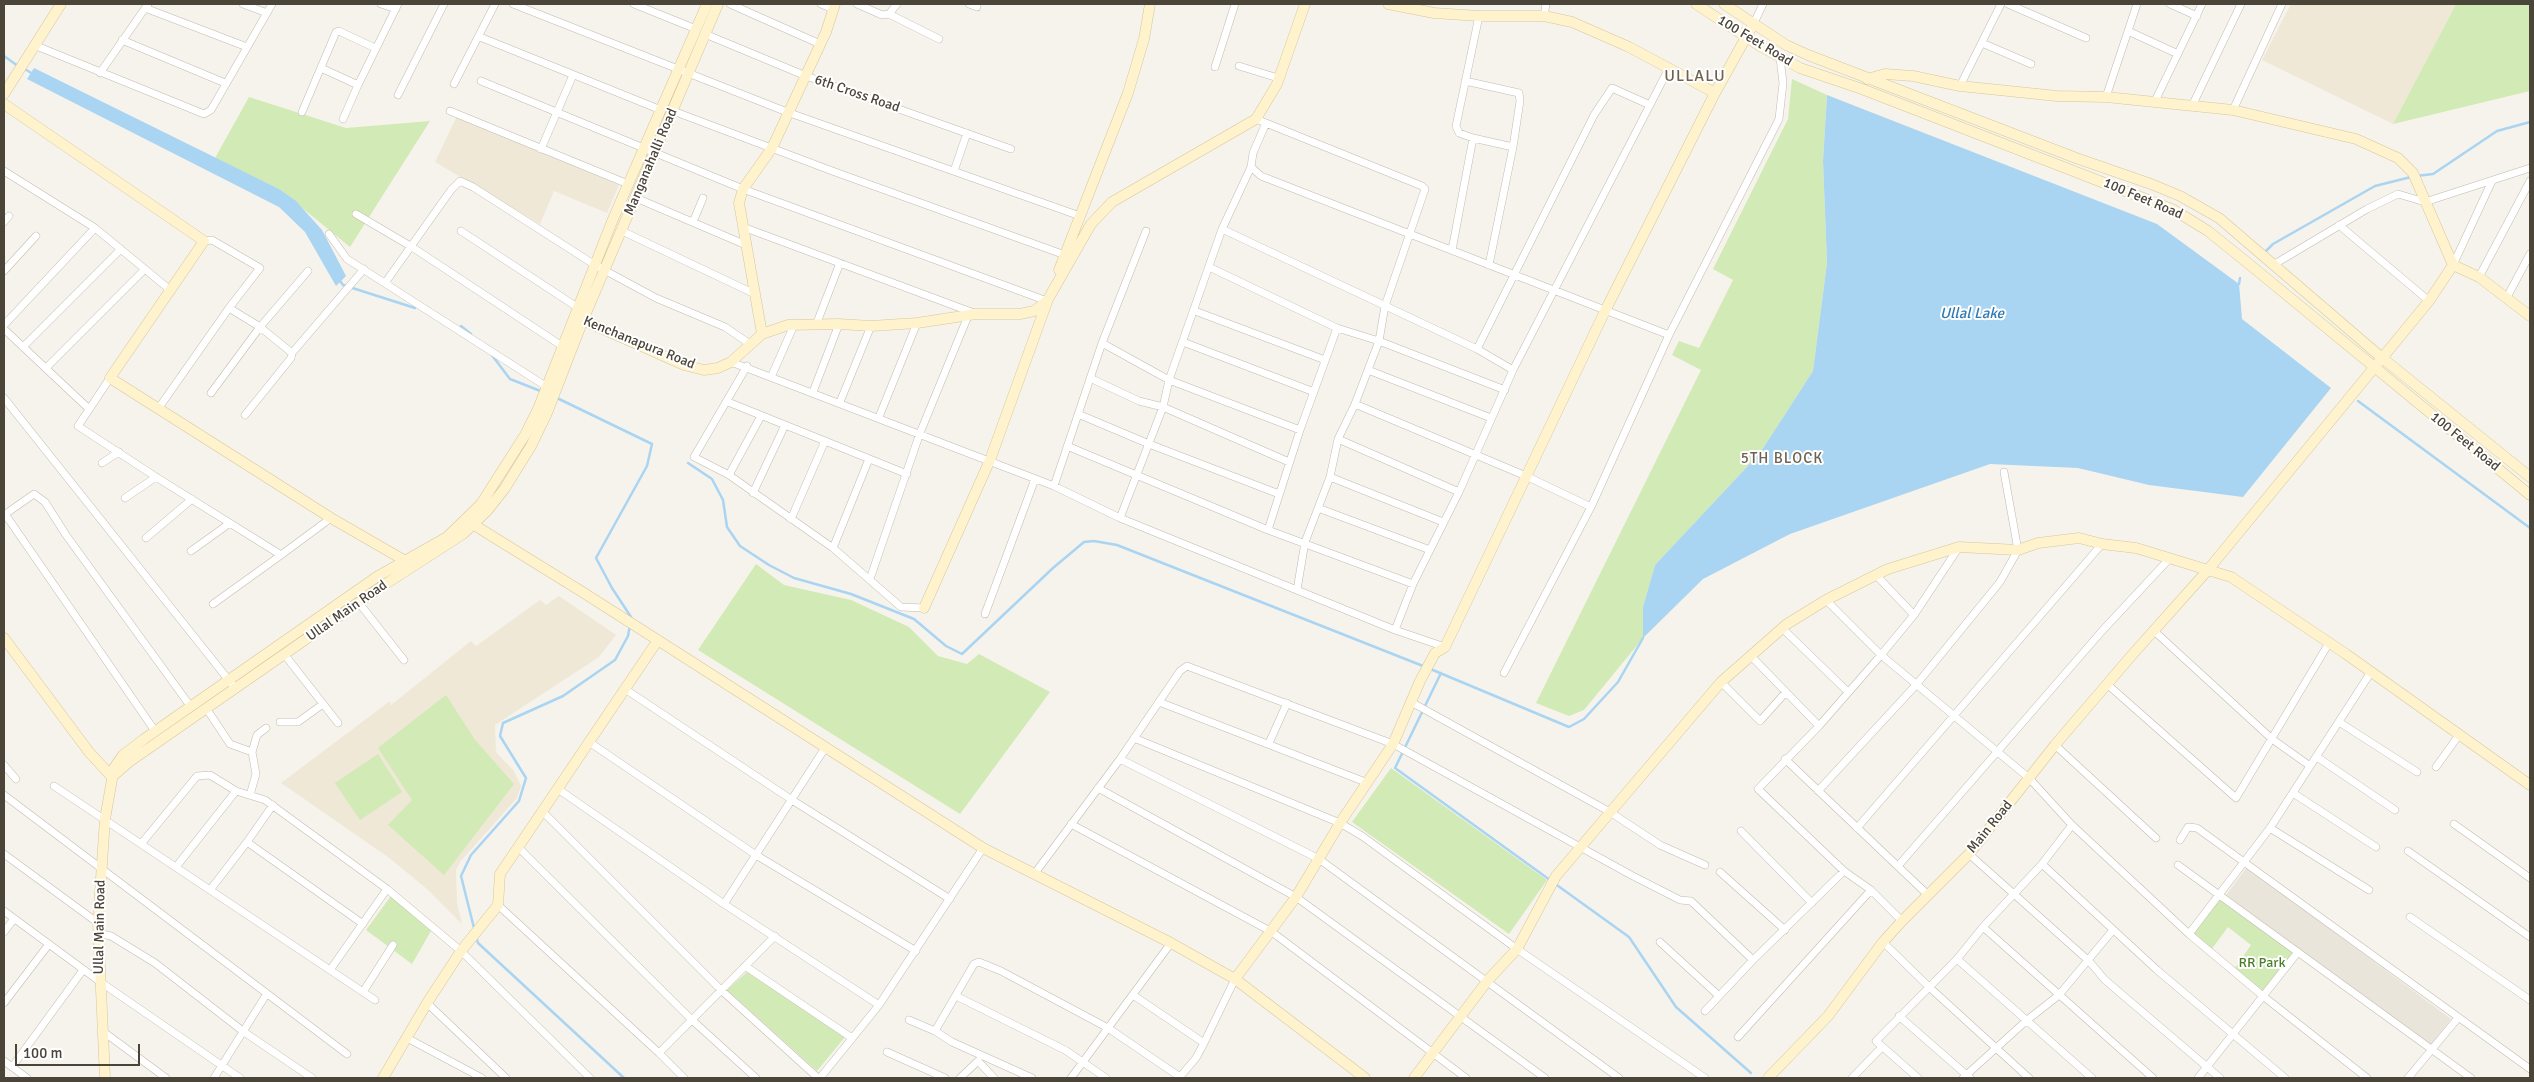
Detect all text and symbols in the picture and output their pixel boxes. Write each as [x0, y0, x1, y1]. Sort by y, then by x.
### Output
street label: 100 Feet Road [1714, 12, 1796, 70]
district label: ULLALU [1664, 67, 1726, 87]
street label: 6th Cross Road [812, 72, 902, 116]
street label: Manganahalli Road [621, 106, 681, 218]
street label: 100 Feet Road [2101, 175, 2185, 223]
water label: Ullal Lake [1940, 305, 2004, 323]
street label: Kenchanapura Road [581, 313, 697, 373]
street label: 100 Feet Road [2427, 409, 2503, 475]
district label: 5TH BLOCK [1740, 450, 1824, 468]
street label: Ullal Main Road [303, 577, 391, 645]
street label: Main Road [1964, 797, 2016, 857]
street label: Ullal Main Road [91, 880, 109, 974]
park label: RR Park [2239, 955, 2285, 971]
scale bar [18, 1034, 142, 1066]
text: 100 m [23, 1044, 63, 1062]

